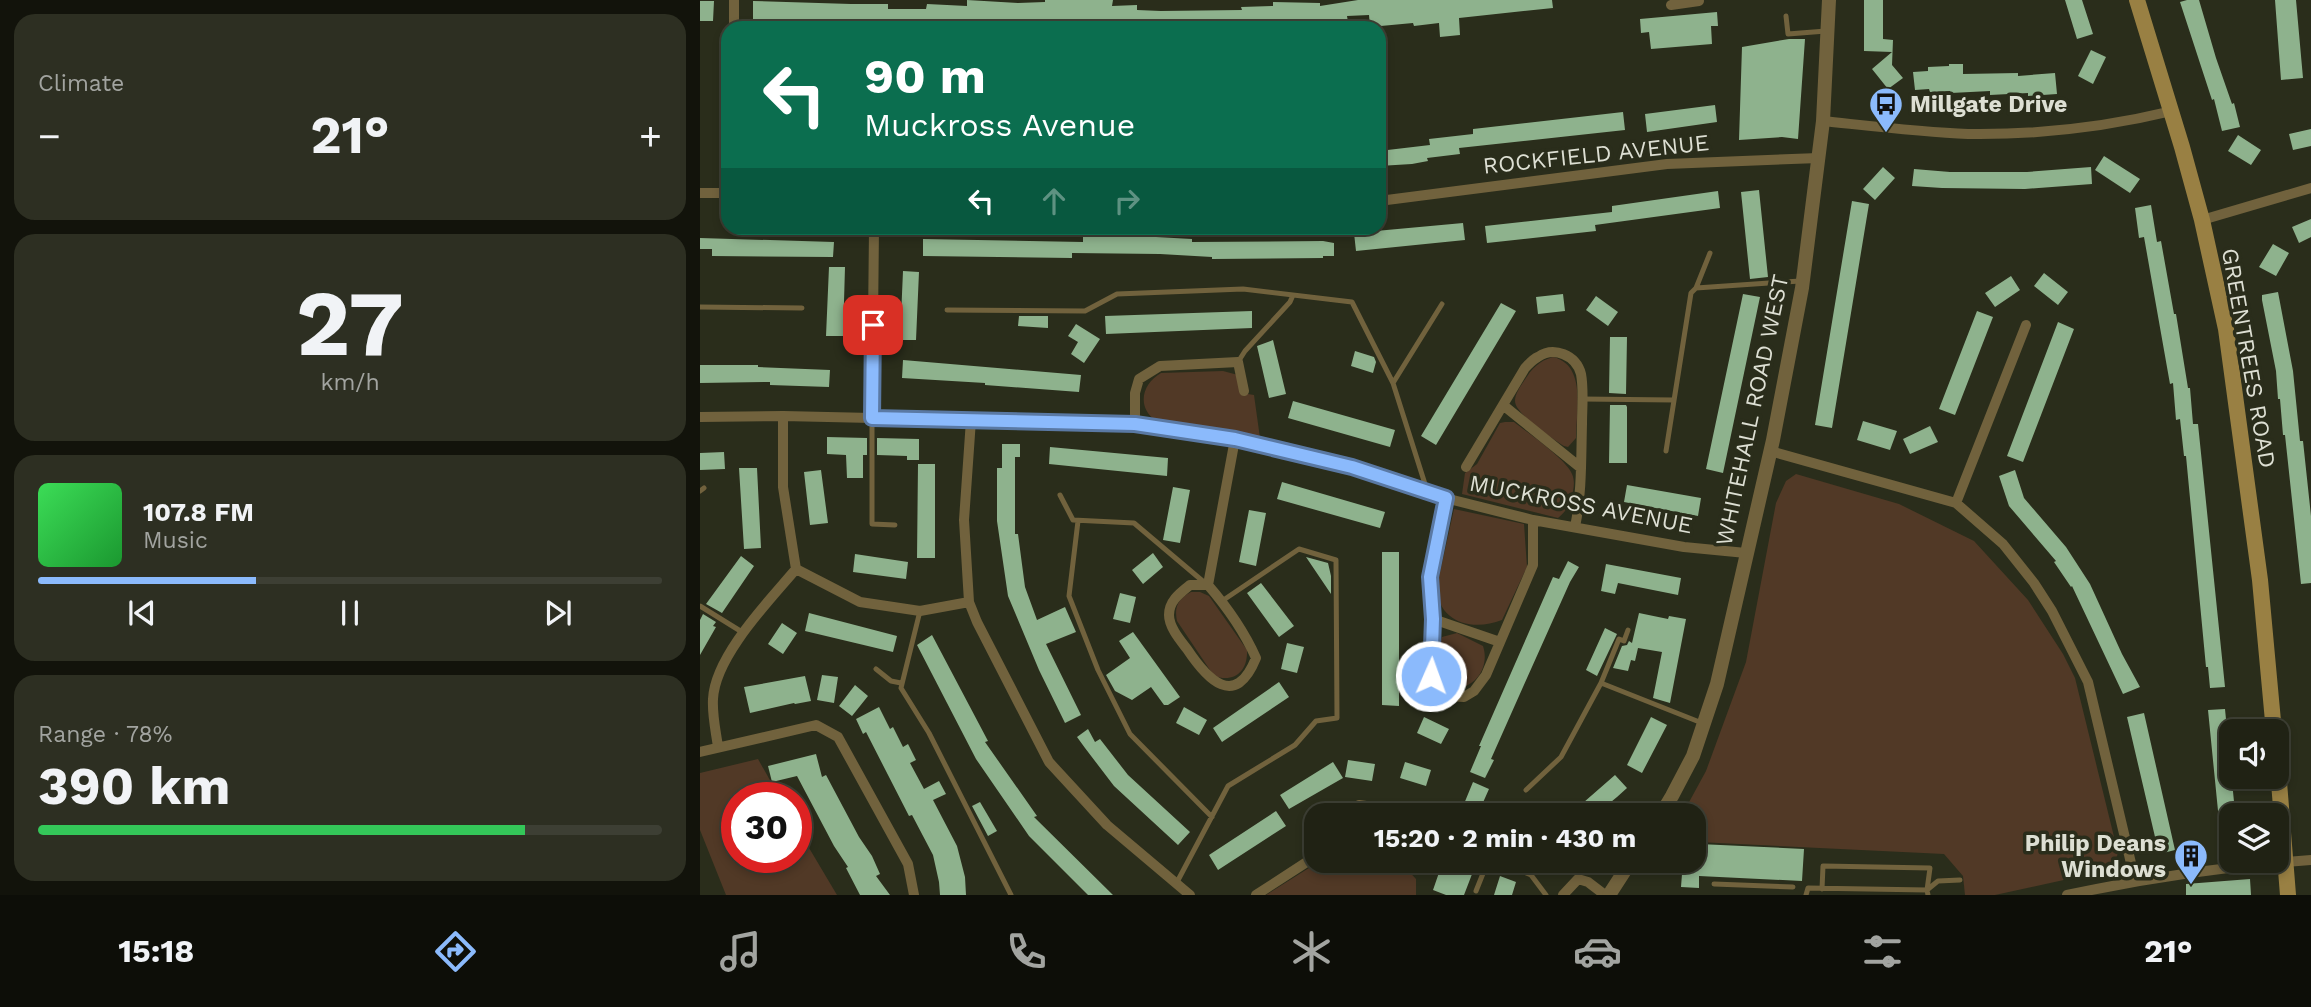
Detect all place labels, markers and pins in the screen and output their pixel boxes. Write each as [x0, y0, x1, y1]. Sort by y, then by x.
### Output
bus stop icon: Millgate Drive [1867, 85, 1905, 134]
place label: Millgate Drive [1910, 91, 2067, 118]
pin [843, 295, 903, 355]
place label: Philip Deans Windows [2025, 830, 2166, 883]
building icon: Philip Deans Windows [2172, 837, 2210, 886]

